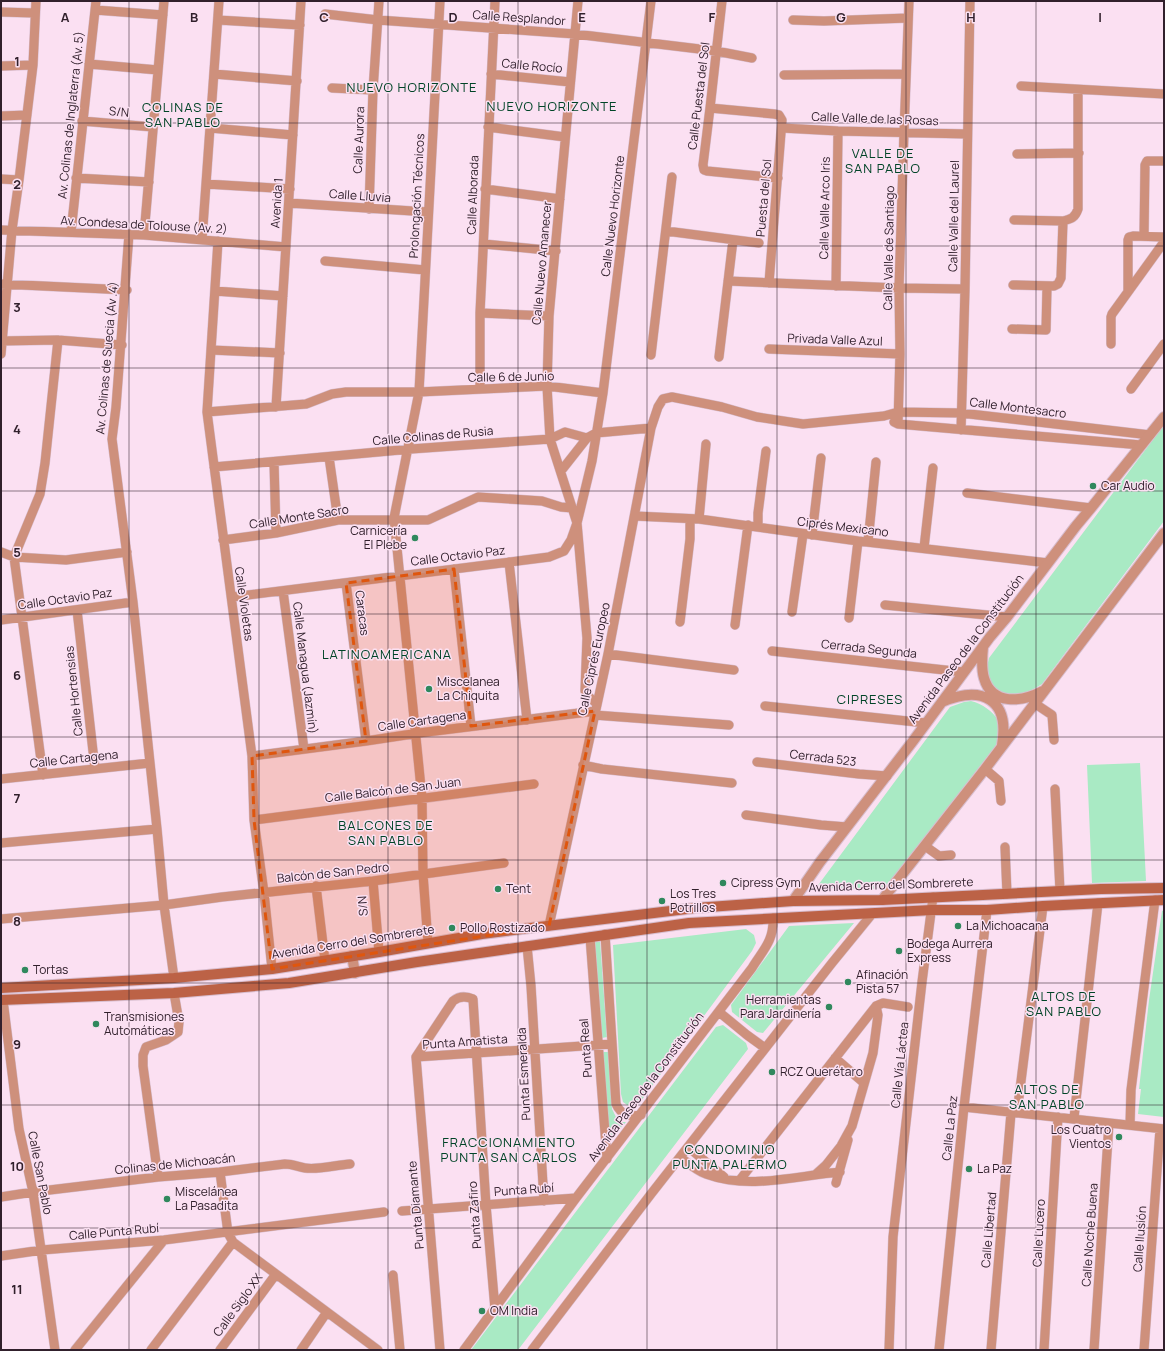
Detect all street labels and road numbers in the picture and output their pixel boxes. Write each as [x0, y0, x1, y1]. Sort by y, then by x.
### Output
street label: Calle Resplandor [472, 6, 567, 29]
street label: Av. Colinas de Inglaterra (Av. 5) [53, 30, 88, 200]
street label: Calle Puesta del Sol [683, 41, 714, 151]
street label: Calle Rocío [501, 54, 563, 77]
street label: S/N [108, 102, 130, 121]
street label: Calle Aurora [349, 106, 368, 174]
street label: Calle Valle de las Rosas [811, 108, 939, 129]
street label: Prolongación Técnicos [405, 133, 428, 259]
street label: Calle Nuevo Horizonte [597, 154, 628, 277]
street label: Calle Alborada [463, 155, 482, 235]
street label: Calle Valle Arco Iris [815, 157, 834, 259]
street label: Puesta del Sol [752, 158, 775, 238]
street label: Calle Valle del Laurel [944, 160, 963, 272]
street label: Avenida 1 [266, 177, 287, 229]
street label: Calle Lluvia [329, 185, 391, 206]
street label: Calle Valle de Santiago [879, 185, 898, 311]
street label: Calle Nuevo Amanecer [528, 200, 555, 326]
street label: Av. Condesa de Tolouse (Av. 2) [60, 212, 228, 237]
street label: Av. Colinas de Suecia (Av .4) [91, 281, 122, 435]
street label: Privada Valle Azul [787, 329, 883, 350]
street label: Calle 6 de Junio [468, 367, 554, 386]
street label: Calle Montesacro [969, 393, 1067, 422]
street label: Calle Colinas de Rusia [372, 422, 494, 449]
street label: Calle Monte Sacro [248, 500, 350, 533]
street label: Ciprés Mexicano [796, 512, 890, 541]
street label: Calle Octavio Paz [410, 541, 506, 570]
street label: Calle Violetas [231, 566, 258, 642]
street label: Avenida Paseo de la Constitución [904, 571, 1027, 727]
street label: Calle Octavio Paz [17, 583, 113, 614]
street label: Caracas [351, 589, 374, 637]
street label: Calle Managua (Jazmín) [289, 601, 322, 735]
street label: Calle Ciprés Europeo [573, 601, 614, 717]
street label: Cerrada Segunda [820, 635, 918, 662]
street label: Calle Hortensias [60, 645, 87, 737]
street label: Calle Cartagena [377, 706, 467, 735]
street label: Calle Cartagena [29, 745, 119, 772]
street label: Cerrada 523 [789, 745, 857, 770]
street label: Calle Balcón de San Juan [324, 773, 462, 806]
street label: Balcón de San Pedro [276, 858, 390, 887]
street label: Avenida Cerro del Sombrerete [808, 873, 974, 896]
street label: S/N [353, 895, 372, 917]
street label: Avenida Cerro del Sombrerete [270, 920, 436, 963]
street label: Avenida Paseo de la Constitución [584, 1009, 707, 1165]
street label: Punta Real [575, 1018, 596, 1078]
street label: Calle Vía Láctea [887, 1021, 912, 1109]
street label: Punta Esmeralda [513, 1027, 534, 1121]
street label: Punta Amatista [422, 1030, 508, 1053]
street label: Calle La Paz [938, 1095, 961, 1161]
street label: Calle San Pablo [24, 1130, 57, 1216]
street label: Colinas de Michoacán [114, 1149, 236, 1178]
street label: Punta Diamante [403, 1160, 428, 1250]
street label: Punta Rubí [493, 1179, 555, 1200]
street label: Punta Zafiro [464, 1181, 485, 1250]
street label: Calle Noche Buena [1077, 1183, 1102, 1287]
street label: Calle Libertad [977, 1191, 1000, 1269]
street label: Calle Lucero [1028, 1198, 1049, 1268]
street label: Calle Ilusión [1129, 1205, 1150, 1273]
street label: Calle Punta Rubí [68, 1219, 160, 1244]
street label: Calle Siglo XX [209, 1269, 267, 1340]

